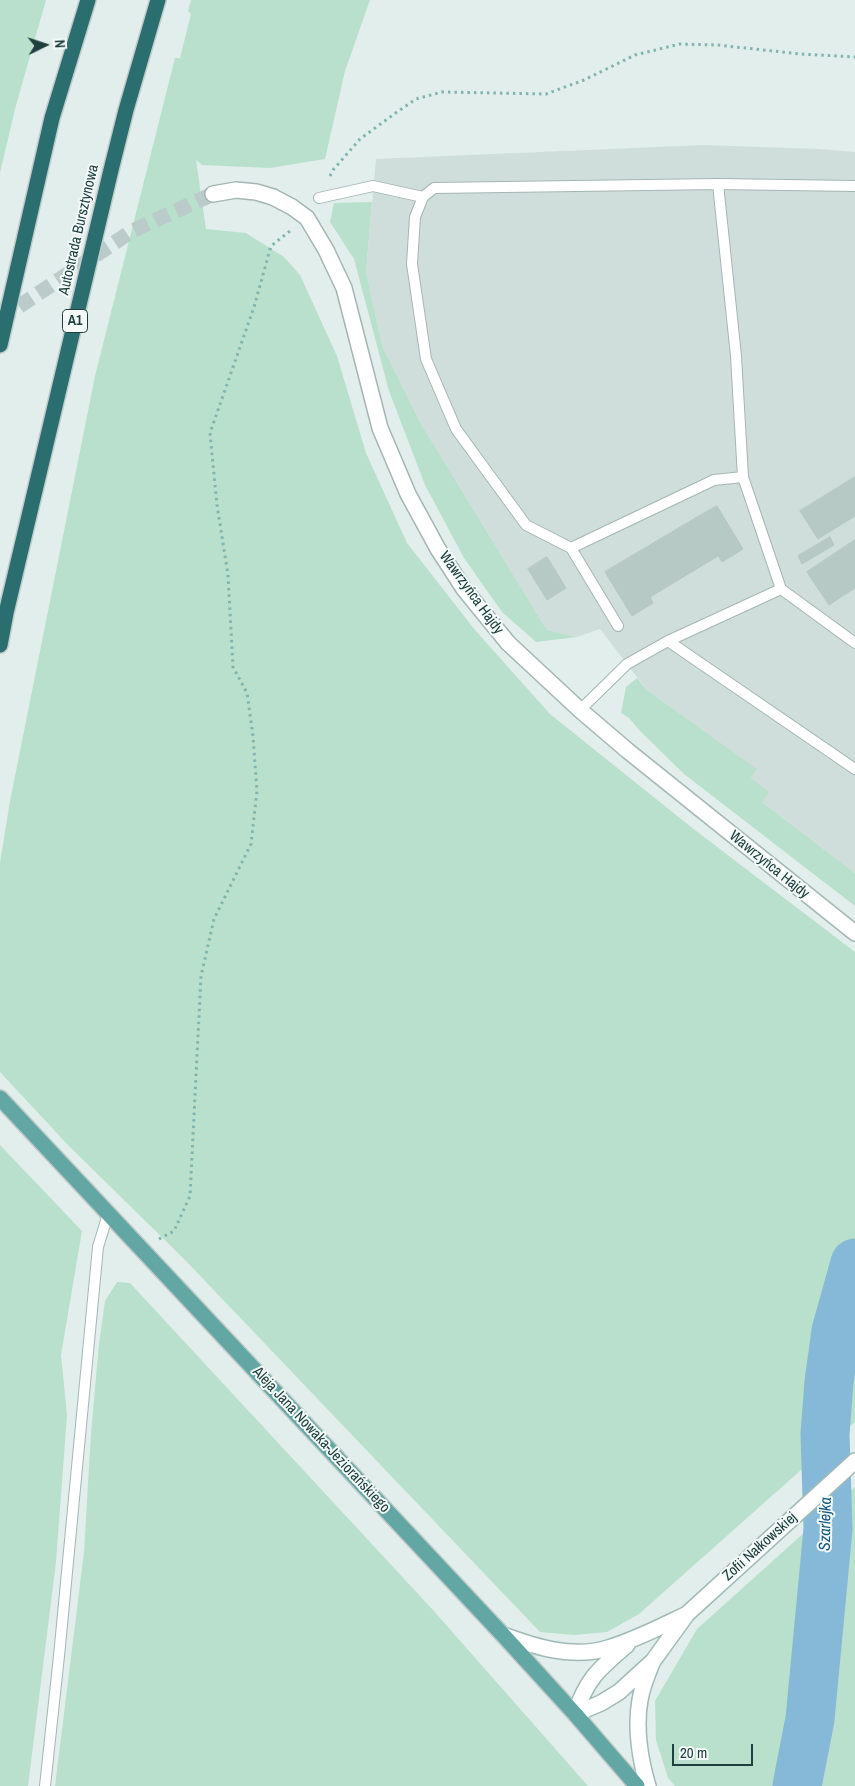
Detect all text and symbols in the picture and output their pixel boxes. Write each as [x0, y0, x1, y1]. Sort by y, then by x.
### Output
north arrow [20, 20, 70, 70]
text: N [51, 39, 69, 49]
street label: Autostrada Bursztynowa [55, 163, 103, 297]
road number: A1 [62, 310, 88, 332]
street label: Wawrzyńca Hajdy [435, 548, 507, 638]
street label: Wawrzyńca Hajdy [725, 827, 813, 903]
street label: Aleja Jana Nowaka-Jeziorańskiego [249, 1363, 393, 1517]
water label: Szarlejka [816, 1497, 836, 1551]
street label: Zofii Nałkowskiej [719, 1509, 801, 1585]
scale bar [675, 1734, 756, 1766]
text: 20 m [680, 1742, 707, 1763]

